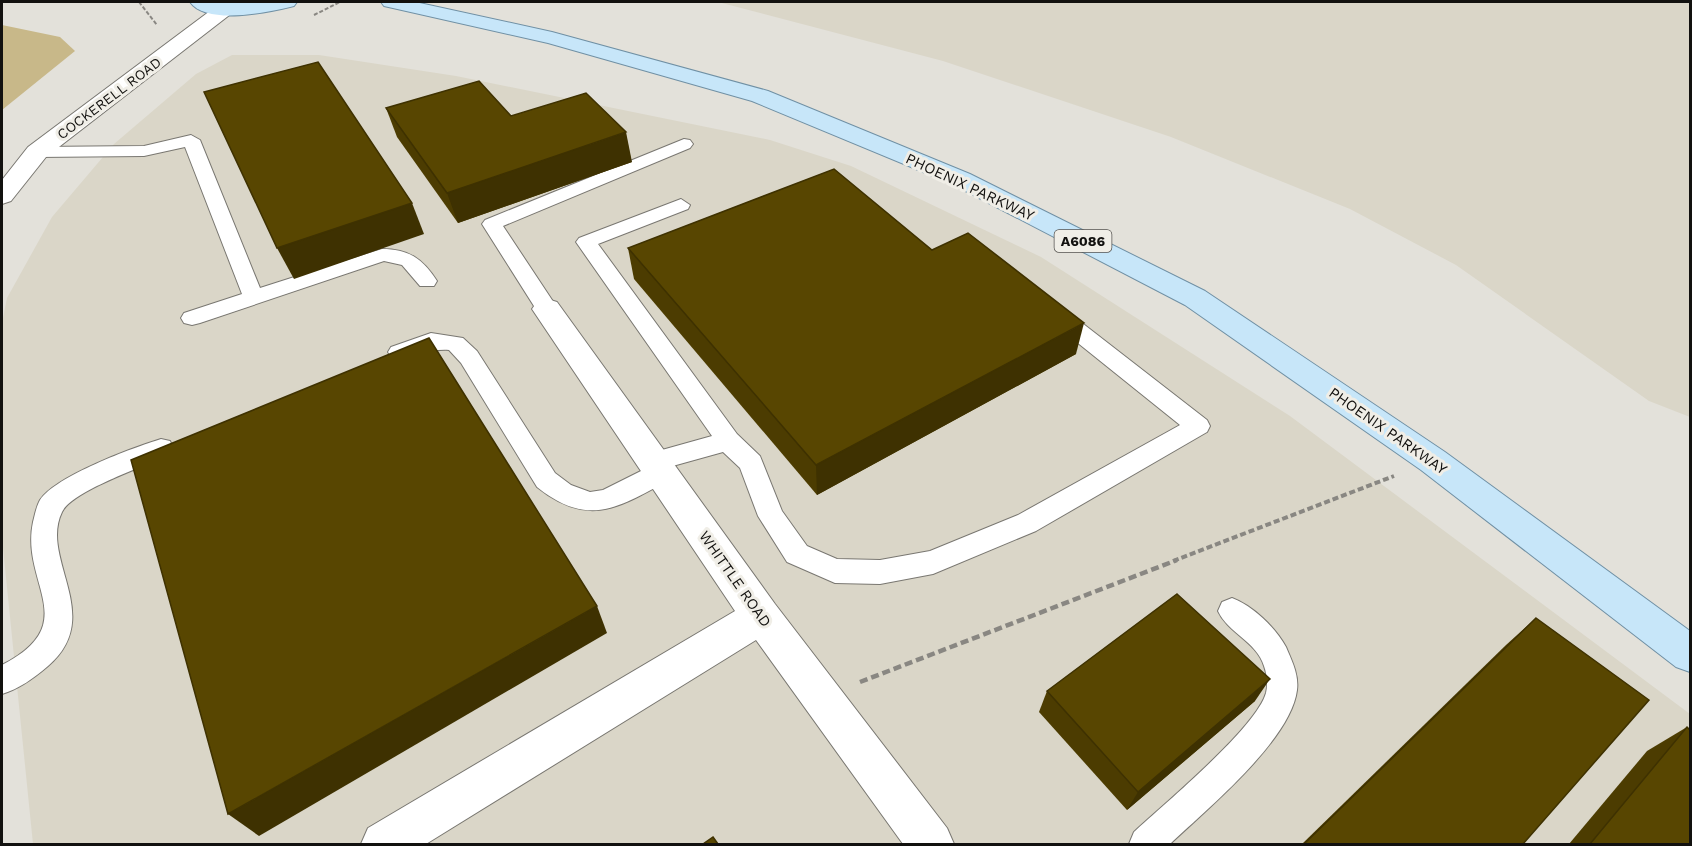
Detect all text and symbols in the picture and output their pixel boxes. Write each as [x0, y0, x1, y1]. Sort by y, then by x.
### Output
street label: COCKERELL ROAD [54, 54, 164, 142]
street label: PHOENIX PARKWAY [903, 149, 1038, 225]
road number: A6086 [1054, 230, 1112, 252]
street label: PHOENIX PARKWAY [1326, 384, 1451, 479]
street label: WHITTLE ROAD [695, 527, 775, 631]

